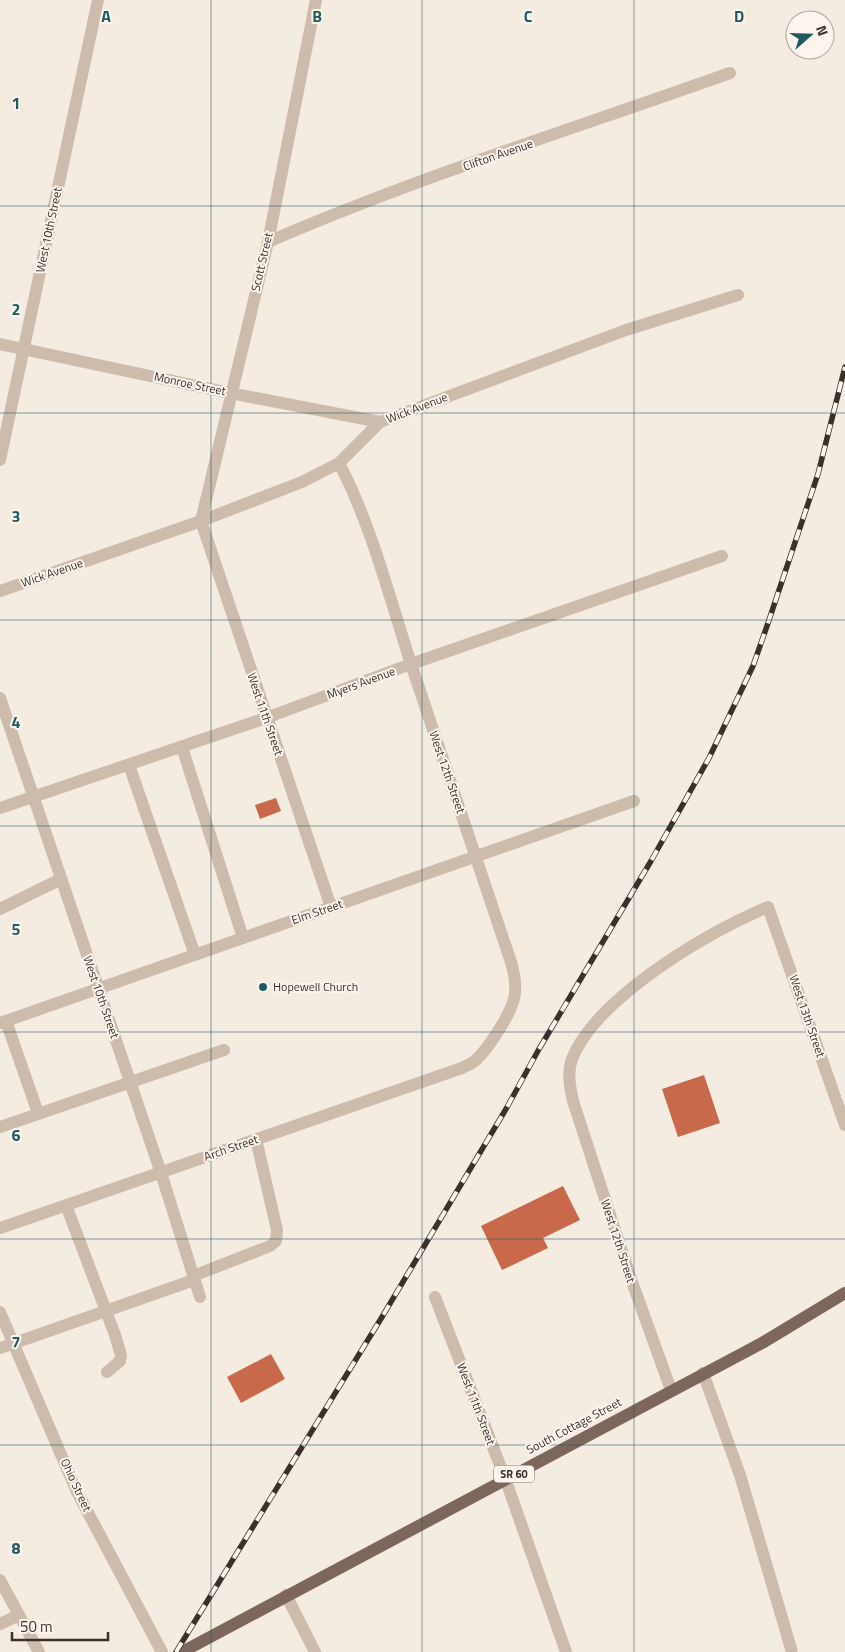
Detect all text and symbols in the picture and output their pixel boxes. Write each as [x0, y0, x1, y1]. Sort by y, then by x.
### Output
text: A [101, 4, 111, 28]
text: B [312, 4, 322, 28]
text: C [524, 4, 533, 28]
text: D [734, 4, 744, 28]
north arrow [785, 10, 835, 60]
text: N [811, 22, 834, 39]
text: 1 [12, 91, 20, 115]
street label: Clifton Avenue [460, 134, 535, 175]
street label: West 10th Street [30, 185, 67, 274]
street label: Scott Street [246, 230, 278, 293]
text: 2 [12, 297, 20, 321]
street label: Monroe Street [153, 367, 228, 401]
street label: Wick Avenue [383, 387, 450, 428]
text: 3 [12, 504, 20, 528]
street label: Wick Avenue [18, 553, 85, 592]
street label: Myers Avenue [324, 661, 398, 704]
street label: West 11th Street [242, 670, 289, 759]
text: 4 [12, 710, 21, 734]
street label: West 12th Street [424, 728, 471, 817]
street label: Elm Street [289, 894, 346, 929]
text: 5 [12, 917, 21, 941]
street label: West 10th Street [78, 953, 125, 1042]
street label: West 13th Street [784, 972, 831, 1061]
place label: Hopewell Church [273, 977, 358, 996]
marker: Hopewell Church [257, 981, 269, 993]
text: 6 [12, 1123, 21, 1147]
street label: Arch Street [201, 1129, 261, 1166]
street label: West 12th Street [596, 1197, 641, 1286]
text: 7 [12, 1330, 20, 1354]
street label: West 11th Street [452, 1360, 501, 1448]
street label: South Cottage Street [523, 1392, 625, 1459]
street label: Ohio Street [56, 1455, 97, 1515]
road number: SR 60 [494, 1466, 534, 1482]
text: 8 [12, 1536, 21, 1560]
scale bar [12, 1610, 109, 1642]
text: 50 m [20, 1615, 53, 1638]

